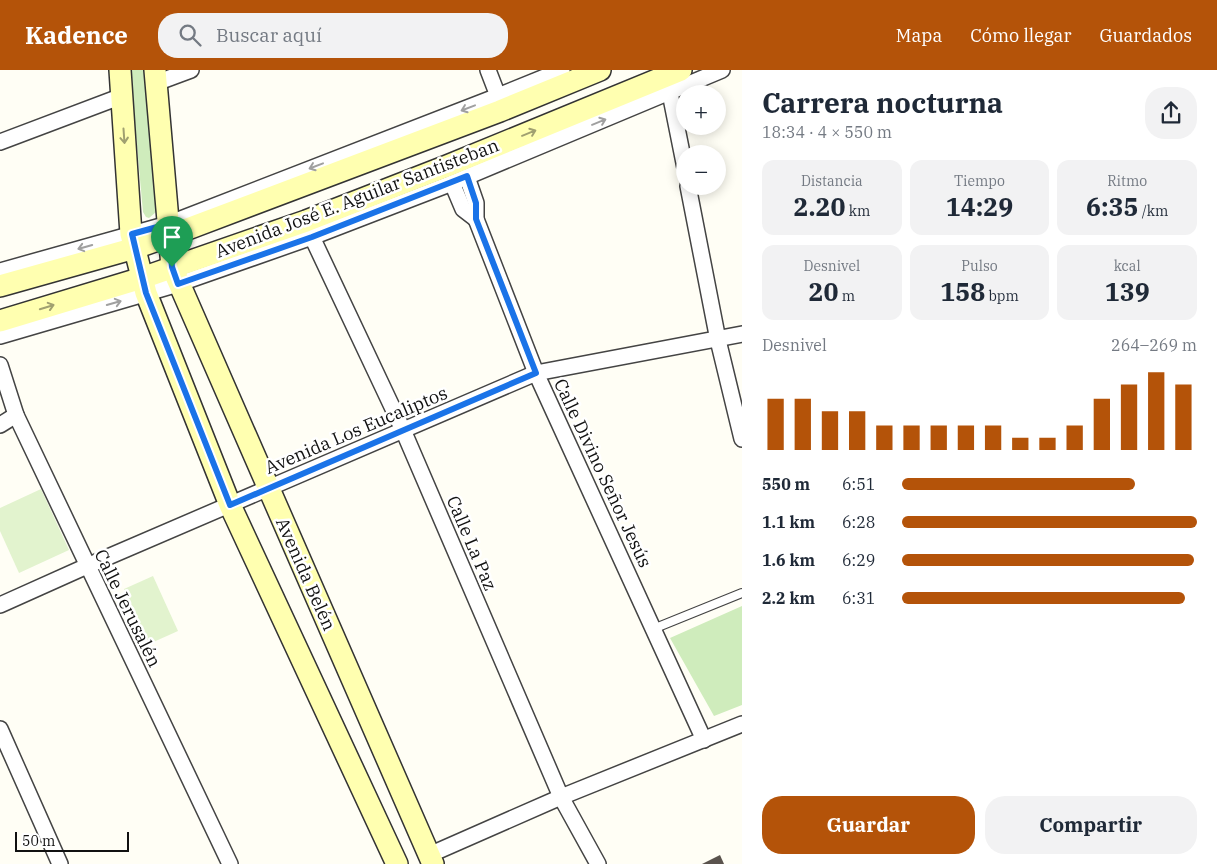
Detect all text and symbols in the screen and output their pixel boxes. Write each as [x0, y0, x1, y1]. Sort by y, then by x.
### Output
search box [158, 13, 508, 58]
text: Kadence [25, 19, 128, 51]
icon: search [176, 21, 204, 49]
text: Buscar aquí [216, 23, 322, 47]
text: Mapa [896, 24, 942, 47]
text: Cómo llegar [970, 24, 1071, 47]
text: Guardados [1099, 24, 1192, 47]
text: Carrera nocturna [762, 84, 1003, 121]
map controls [676, 85, 726, 195]
button: + [676, 85, 726, 135]
button: share [1145, 87, 1197, 139]
one-way arrow [461, 104, 476, 113]
one-way arrow [591, 117, 606, 127]
text: 18:34 · 4 × 550 m [762, 122, 892, 142]
one-way arrow [120, 128, 129, 144]
one-way arrow [520, 128, 536, 137]
street label: Avenida José E. Aguilar Santisteban [212, 133, 502, 263]
button: − [676, 145, 726, 195]
one-way arrow [309, 163, 324, 172]
text: Distancia [801, 172, 863, 190]
text: Tiempo [954, 172, 1005, 190]
text: Ritmo [1107, 172, 1147, 190]
text: 2.20 [793, 190, 845, 223]
text: 14:29 [946, 190, 1013, 223]
text: 6:35 [1086, 190, 1139, 223]
text: km [845, 202, 870, 220]
text: /km [1139, 202, 1168, 220]
pin [151, 216, 193, 267]
icon: arrive [158, 223, 186, 251]
one-way arrow [77, 243, 93, 253]
text: Desnivel [804, 257, 860, 275]
text: Pulso [961, 257, 998, 275]
text: kcal [1114, 257, 1141, 275]
text: 20 [809, 275, 839, 308]
text: 158 [940, 275, 985, 308]
text: 139 [1105, 275, 1150, 308]
text: m [839, 287, 855, 305]
text: bpm [985, 287, 1019, 305]
one-way arrow [105, 297, 121, 307]
one-way arrow [38, 301, 54, 311]
text: Desnivel [762, 335, 827, 355]
text: 264–269 m [1111, 335, 1197, 355]
street label: Calle Divino Señor Jesús [549, 375, 657, 571]
street label: Avenida Los Eucaliptos [261, 381, 451, 479]
text: 550 m [762, 474, 810, 494]
text: 6:51 [842, 474, 875, 494]
street label: Calle La Paz [442, 492, 502, 594]
text: 1.1 km [762, 512, 815, 532]
text: 6:28 [842, 512, 875, 532]
street label: Avenida Belén [271, 514, 341, 634]
street label: Calle Jerusalén [90, 545, 166, 671]
text: 1.6 km [762, 550, 815, 570]
text: 6:29 [842, 550, 875, 570]
text: 2.2 km [762, 588, 815, 608]
text: 6:31 [842, 588, 875, 608]
button: Guardar [762, 796, 975, 854]
button: Compartir [985, 796, 1197, 854]
scale bar [15, 829, 129, 852]
text: 50 m [22, 832, 55, 850]

